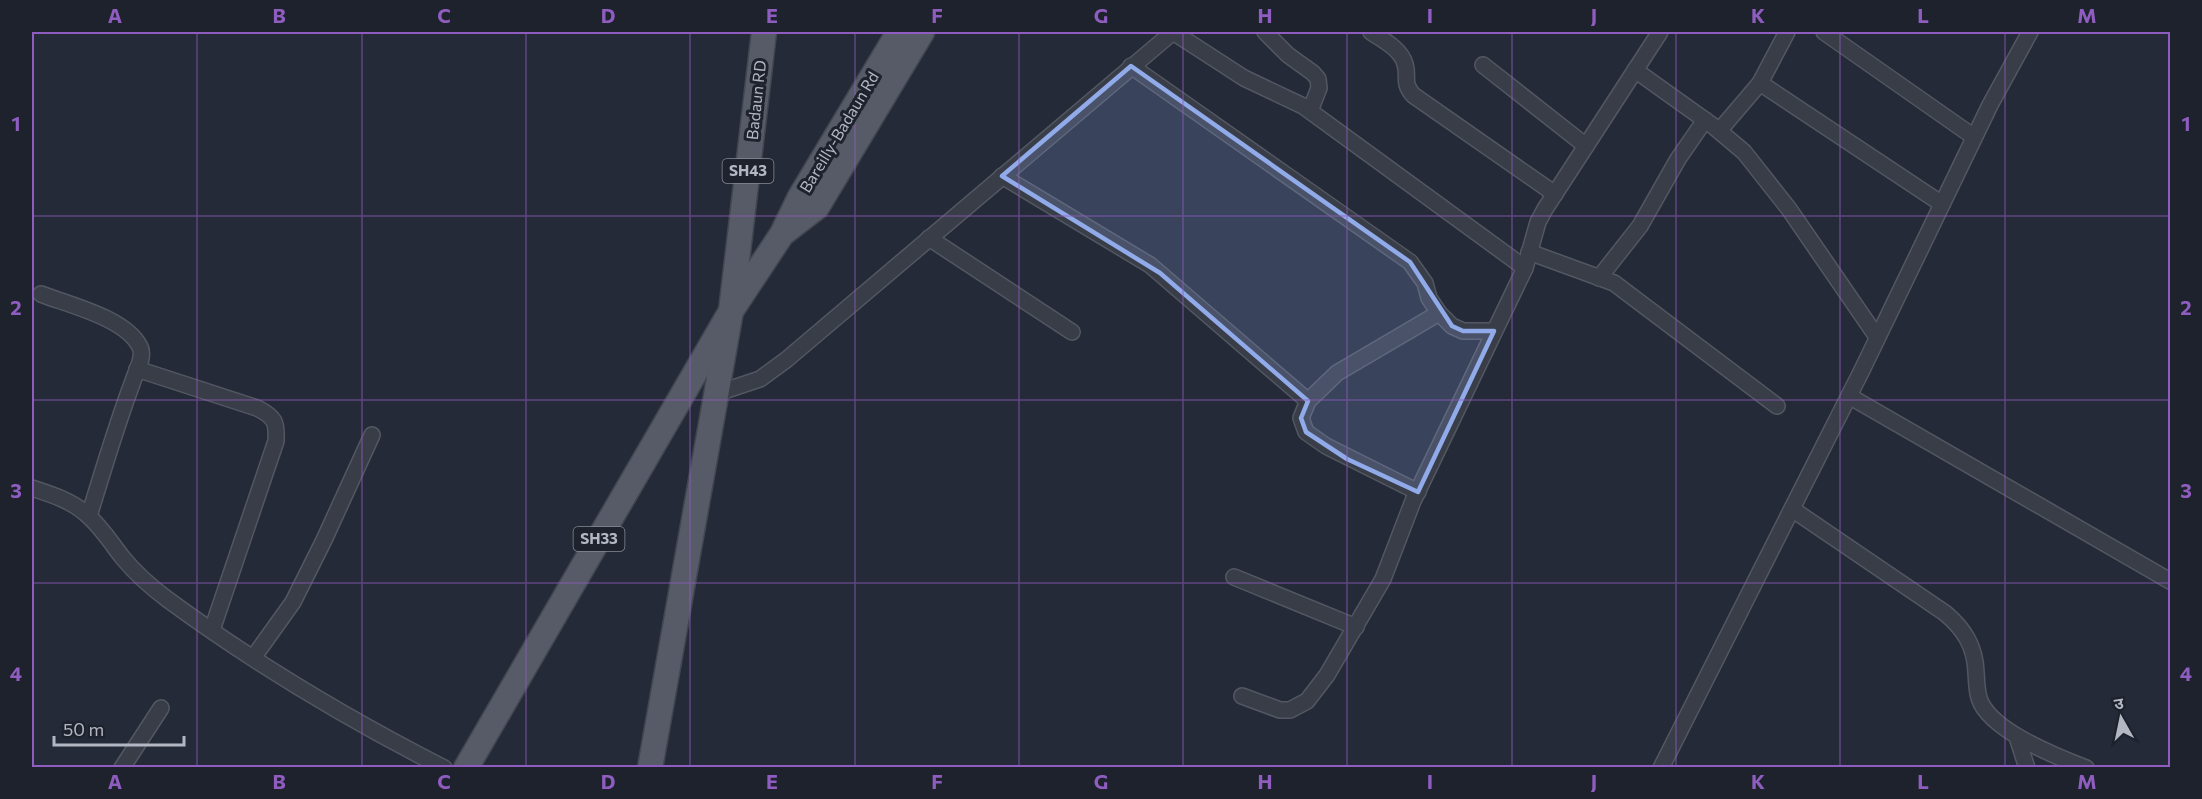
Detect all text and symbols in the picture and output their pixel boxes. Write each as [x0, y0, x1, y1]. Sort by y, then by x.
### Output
text: A [108, 3, 122, 27]
text: B [272, 3, 286, 27]
text: C [437, 3, 451, 27]
text: D [601, 3, 615, 27]
text: E [766, 3, 778, 27]
text: F [931, 3, 943, 27]
text: G [1094, 3, 1108, 27]
text: H [1258, 3, 1273, 27]
text: I [1427, 3, 1433, 27]
text: J [1591, 3, 1597, 27]
text: K [1751, 3, 1765, 27]
text: L [1917, 3, 1929, 27]
text: M [2077, 3, 2097, 27]
street label: Badaun RD [742, 59, 769, 141]
street label: Bareilly-Badaun Rd [795, 68, 882, 196]
text: 1 [11, 111, 21, 135]
text: 1 [2181, 111, 2191, 135]
road number: SH43 [722, 159, 774, 183]
text: 2 [10, 295, 22, 319]
text: 2 [2180, 295, 2192, 319]
text: 3 [10, 478, 22, 502]
text: 3 [2180, 478, 2192, 502]
road number: SH33 [574, 527, 624, 551]
text: 4 [10, 661, 22, 685]
text: 4 [2180, 661, 2192, 685]
north arrow [2091, 688, 2151, 748]
text: उ [2112, 692, 2125, 713]
scale bar [54, 709, 184, 747]
text: 50 m [63, 718, 104, 740]
text: A [108, 769, 122, 793]
text: B [272, 769, 286, 793]
text: C [437, 769, 451, 793]
text: D [601, 769, 615, 793]
text: E [766, 769, 778, 793]
text: F [931, 769, 943, 793]
text: G [1094, 769, 1108, 793]
text: H [1258, 769, 1273, 793]
text: I [1427, 769, 1433, 793]
text: J [1591, 769, 1597, 793]
text: K [1751, 769, 1765, 793]
text: L [1917, 769, 1929, 793]
text: M [2077, 769, 2097, 793]

